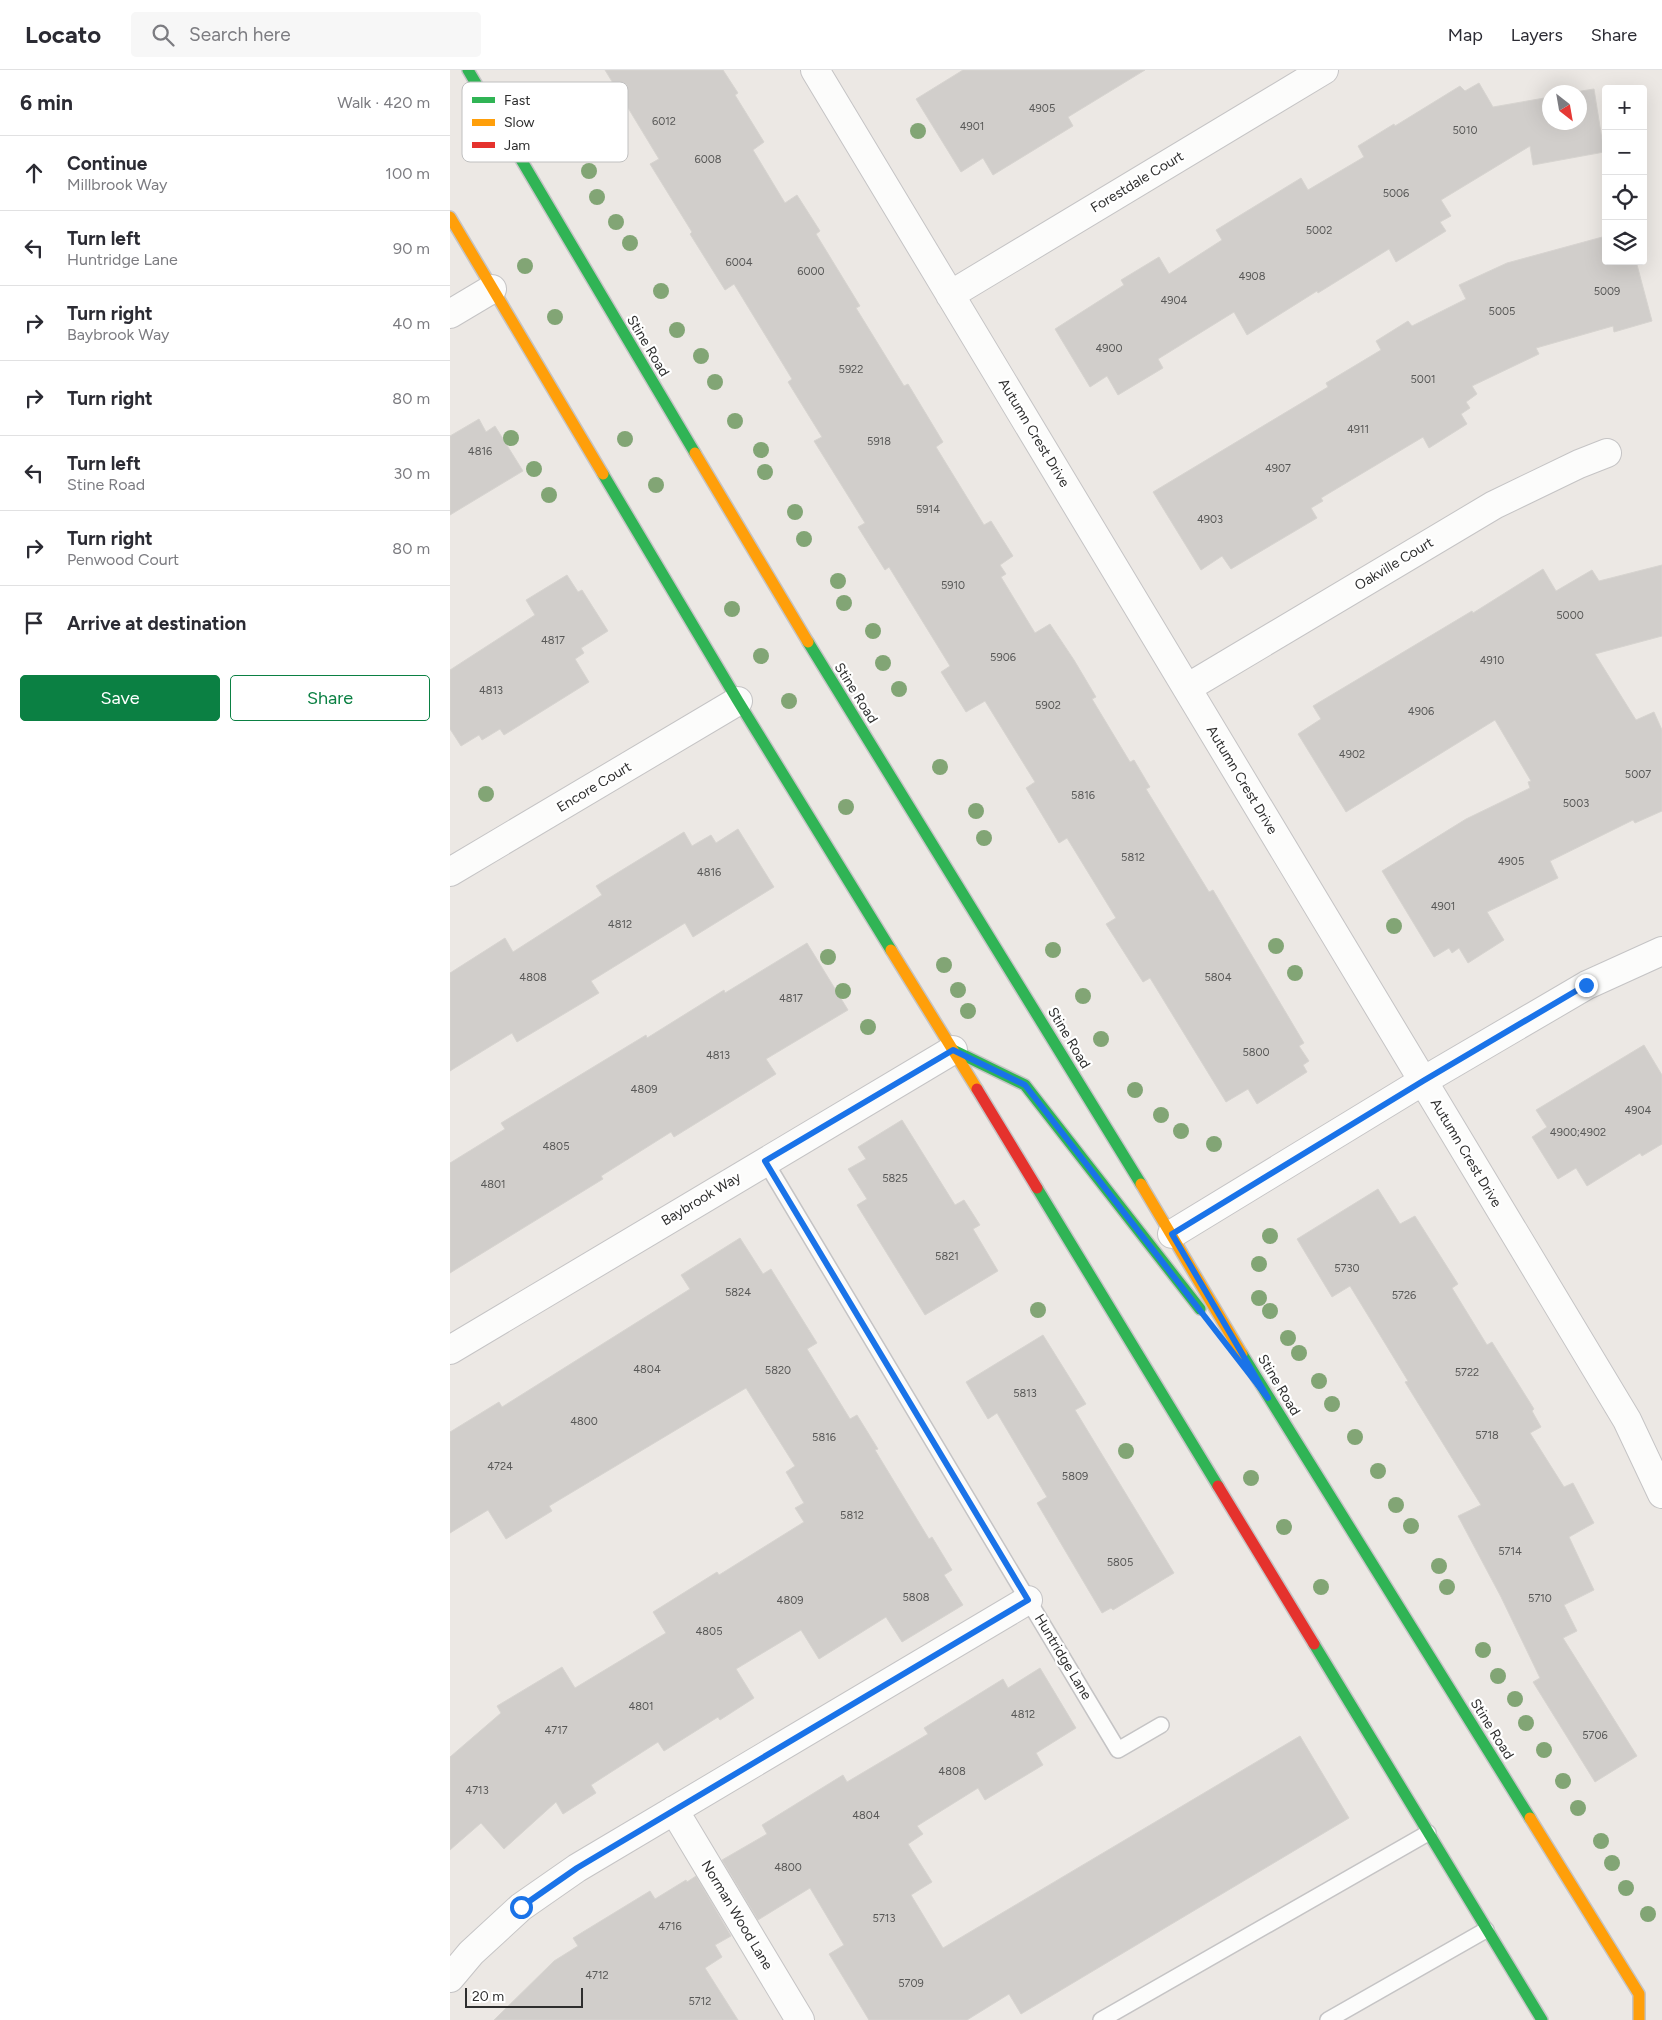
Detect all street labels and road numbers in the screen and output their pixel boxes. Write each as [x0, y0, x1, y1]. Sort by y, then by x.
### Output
street label: Forestdale Court [1087, 148, 1187, 216]
street label: Stine Road [623, 312, 673, 380]
street label: Autumn Crest Drive [995, 376, 1073, 491]
street label: Oakville Court [1352, 534, 1436, 594]
street label: Stine Road [831, 660, 881, 726]
street label: Autumn Crest Drive [1203, 723, 1281, 838]
street label: Encore Court [554, 758, 634, 816]
street label: Stine Road [1044, 1004, 1094, 1072]
street label: Autumn Crest Drive [1427, 1096, 1505, 1211]
street label: Baybrook Way [658, 1168, 744, 1229]
street label: Stine Road [1254, 1351, 1304, 1419]
street label: Huntridge Lane [1031, 1611, 1095, 1703]
street label: Stine Road [1467, 1696, 1517, 1762]
street label: Norman Wood Lane [698, 1857, 777, 1973]

